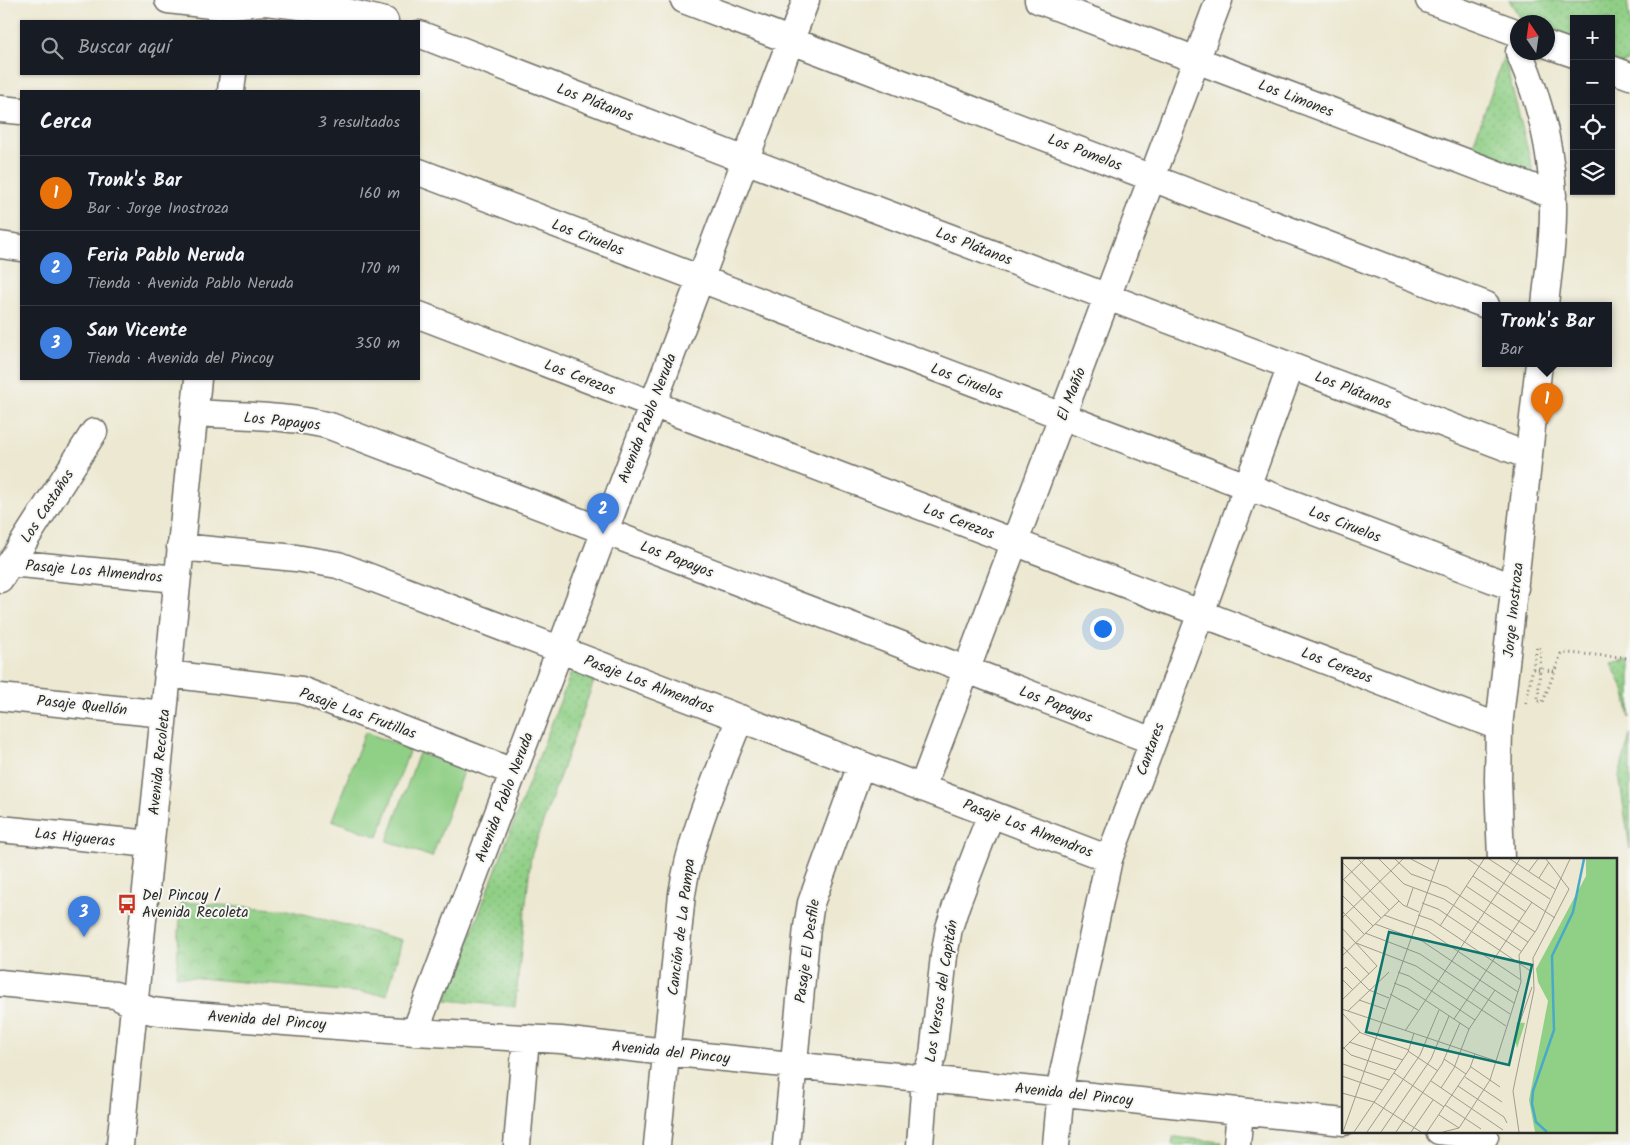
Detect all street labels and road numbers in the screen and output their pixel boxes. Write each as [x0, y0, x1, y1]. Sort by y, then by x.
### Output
street label: Los Limones [1254, 74, 1337, 125]
street label: Los Plátanos [553, 77, 637, 129]
street label: Los Pomelos [1044, 128, 1126, 178]
street label: Los Ciruelos [548, 213, 628, 263]
street label: Los Plátanos [932, 221, 1016, 273]
street label: Avenida Pablo Neruda [612, 350, 684, 487]
street label: Los Cerezos [540, 353, 619, 403]
street label: Los Ciruelos [927, 357, 1007, 407]
street label: El Mañío [1051, 364, 1093, 425]
street label: Los Plátanos [1311, 365, 1395, 417]
street label: Los Papayos [242, 406, 322, 438]
street label: Los Castaños [15, 464, 81, 548]
street label: Los Cerezos [919, 497, 998, 547]
street label: Los Ciruelos [1305, 500, 1385, 550]
street label: Los Papayos [636, 535, 717, 585]
street label: Pasaje Los Almendros [24, 554, 164, 590]
street label: Jorge Inostroza [1497, 561, 1531, 659]
street label: Los Cerezos [1297, 641, 1376, 691]
street label: Pasaje Los Almendros [580, 649, 718, 721]
street label: Los Papayos [1015, 680, 1096, 730]
street label: Pasaje Las Frutillas [296, 682, 420, 746]
street label: Pasaje Quellón [35, 689, 128, 723]
street label: Avenida Recoleta [142, 708, 177, 816]
street label: Cantares [1130, 719, 1172, 779]
street label: Avenida Pablo Neruda [469, 729, 541, 866]
street label: Pasaje Los Almendros [959, 793, 1097, 865]
street label: Las Higueras [33, 822, 117, 854]
street label: Canción de La Pampa [662, 857, 702, 997]
street label: Pasaje El Desfile [789, 897, 827, 1005]
street label: Los Versos del Capitán [919, 918, 965, 1064]
street label: Avenida del Pincoy [207, 1005, 328, 1037]
street label: Avenida del Pincoy [611, 1035, 732, 1071]
street label: Avenida del Pincoy [1014, 1077, 1135, 1113]

